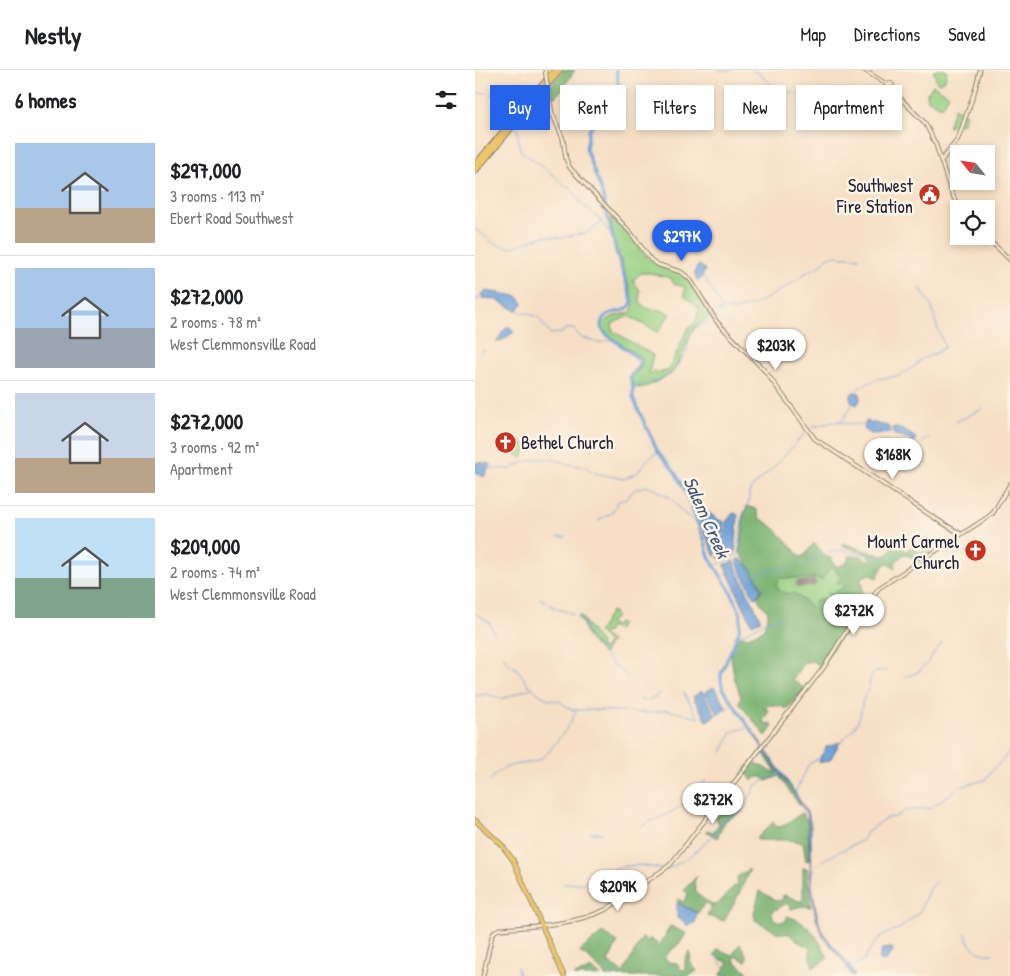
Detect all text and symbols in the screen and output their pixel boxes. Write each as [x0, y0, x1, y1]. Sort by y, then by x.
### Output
text: Nestly [25, 19, 81, 51]
text: Map [801, 22, 826, 47]
text: Directions [854, 22, 920, 47]
text: Saved [948, 22, 985, 47]
chip: Buy [490, 85, 550, 130]
chip: Rent [560, 85, 626, 130]
chip: Filters [636, 85, 714, 130]
chip: New [724, 85, 786, 130]
chip: Apartment [796, 85, 902, 130]
text: 6 homes [15, 86, 76, 115]
icon: filters [432, 86, 460, 114]
north arrow [950, 145, 995, 190]
map controls [950, 145, 995, 245]
text: $297,000 [170, 156, 241, 185]
icon: home [55, 163, 115, 223]
place label: Southwest Fire Station [836, 173, 914, 219]
public building icon: Southwest Fire Station [917, 183, 941, 207]
text: 3 rooms · 113 m² [170, 185, 265, 207]
button: locate [950, 200, 995, 245]
text: Ebert Road Southwest [170, 207, 293, 229]
pin: $297K [647, 220, 717, 262]
text: $297K [663, 225, 701, 247]
text: $272,000 [170, 282, 243, 311]
icon: home [55, 288, 115, 348]
text: 2 rooms · 78 m² [170, 311, 261, 333]
pin: $203K [741, 328, 811, 371]
text: West Clemmonsville Road [170, 333, 316, 355]
text: $203K [757, 334, 795, 356]
text: $272,000 [170, 407, 243, 436]
icon: home [55, 413, 115, 473]
church icon: Bethel Church [493, 430, 517, 454]
place label: Bethel Church [521, 430, 614, 455]
text: 3 rooms · 92 m² [170, 436, 259, 458]
pin: $168K [858, 438, 928, 480]
text: $168K [875, 443, 911, 465]
text: Apartment [170, 458, 233, 480]
water label: Salem Creek [677, 472, 737, 564]
place label: Mount Carmel Church [867, 529, 959, 575]
text: $209,000 [170, 532, 240, 561]
icon: home [55, 538, 115, 598]
church icon: Mount Carmel Church [963, 539, 987, 563]
text: 2 rooms · 74 m² [170, 561, 260, 583]
text: West Clemmonsville Road [170, 583, 316, 605]
pin: $272K [819, 594, 889, 636]
text: $272K [834, 599, 874, 621]
pin: $272K [678, 782, 748, 825]
text: $272K [693, 788, 733, 810]
pin: $209K [583, 870, 653, 912]
text: $209K [599, 875, 637, 897]

